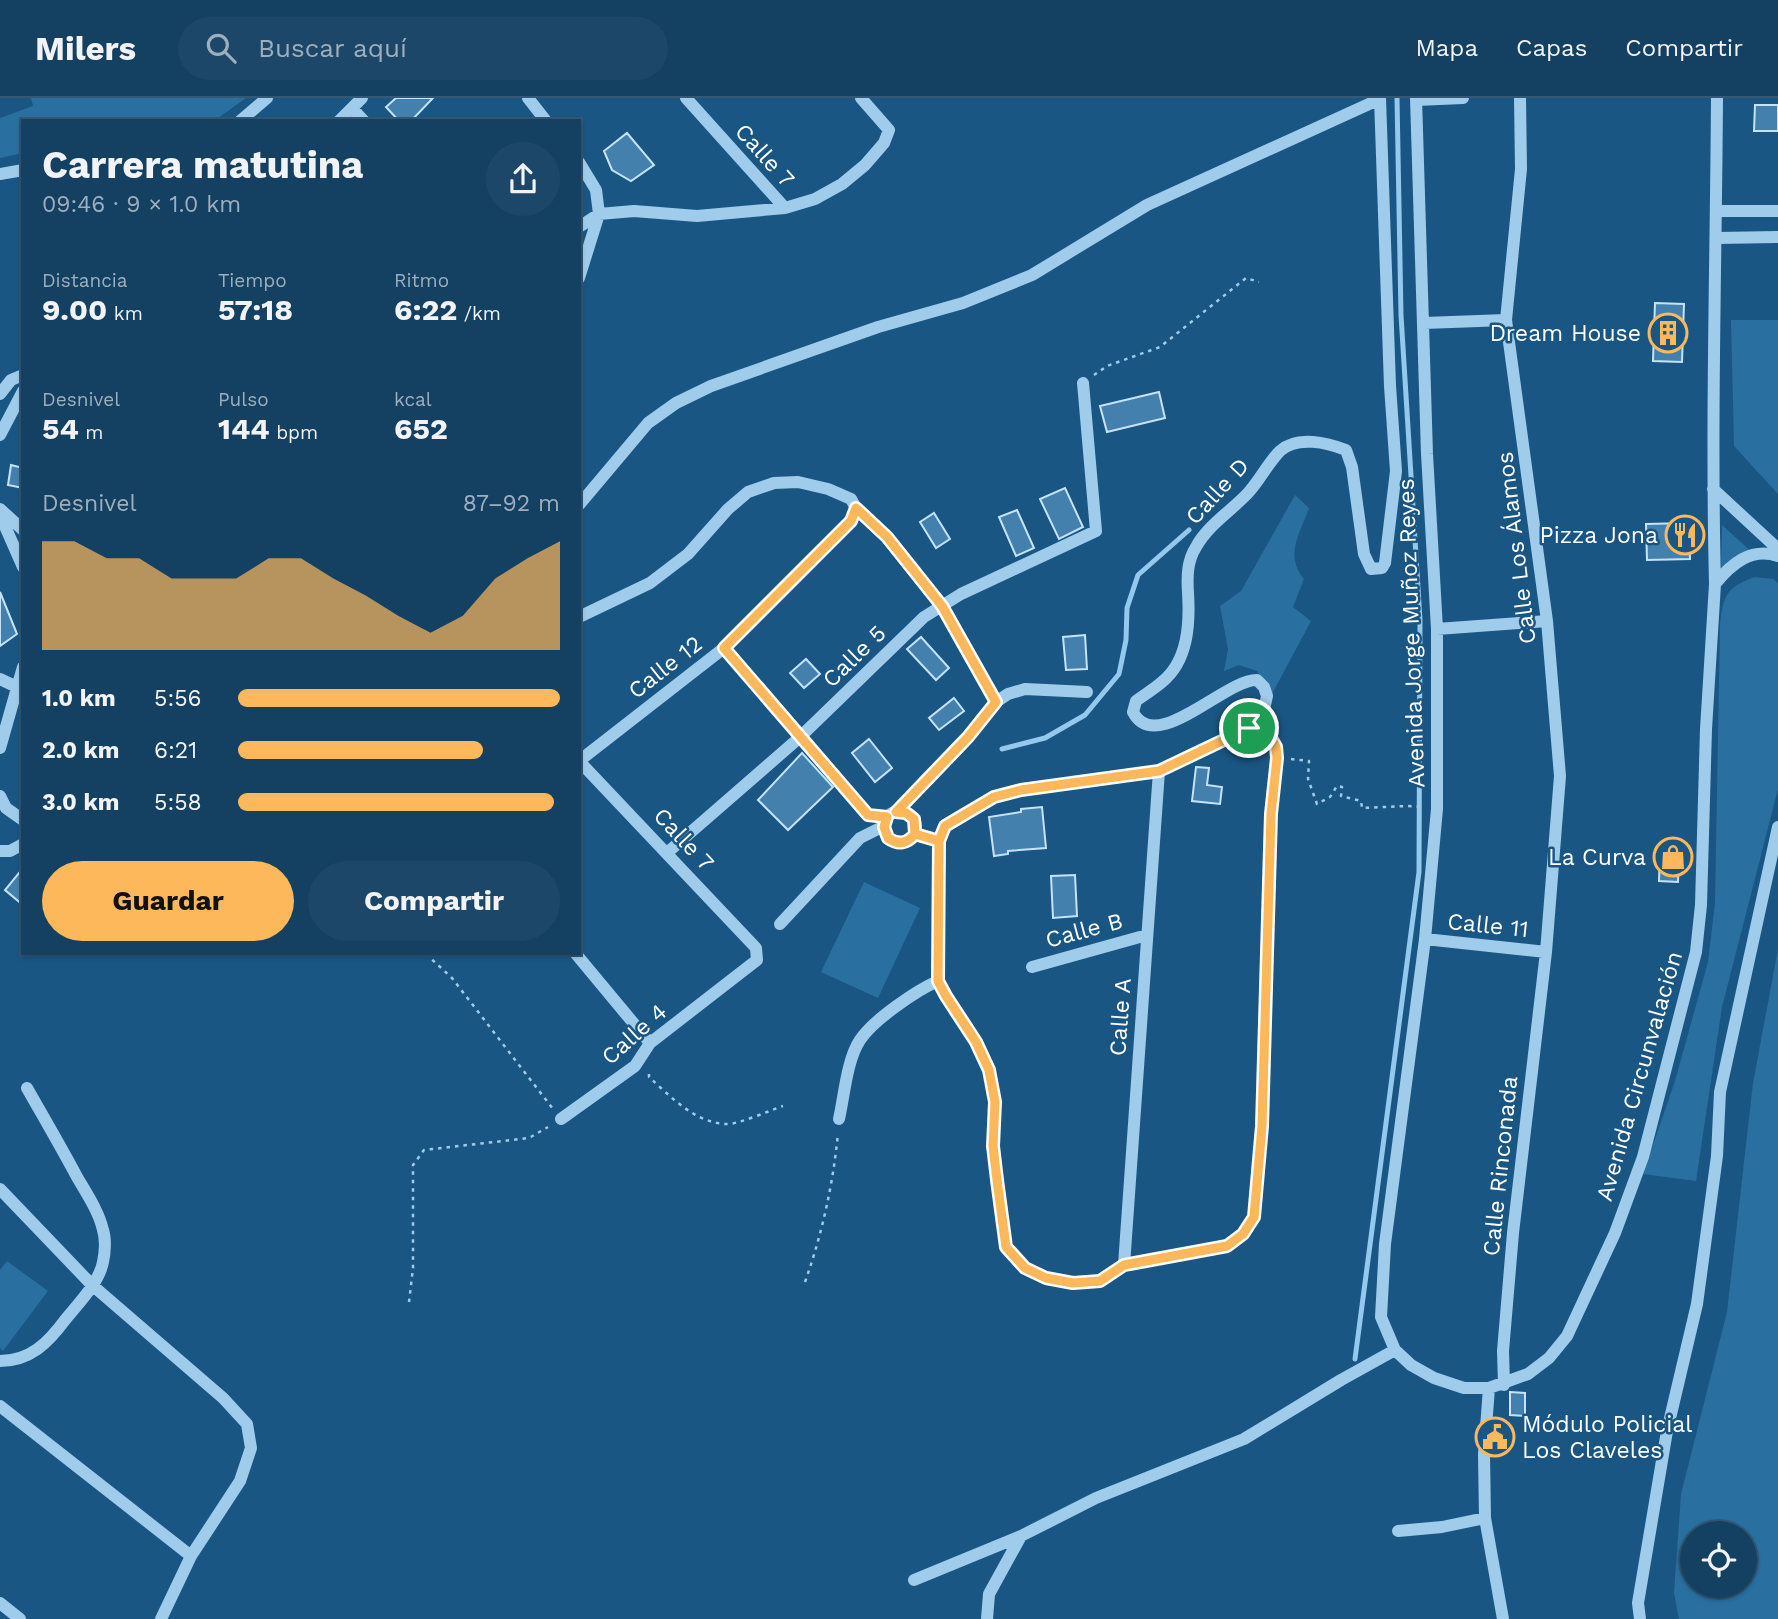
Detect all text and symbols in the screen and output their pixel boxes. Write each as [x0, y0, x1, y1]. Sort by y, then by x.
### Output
search box [178, 17, 668, 80]
text: Milers [35, 29, 136, 68]
icon: search [202, 29, 240, 67]
text: Buscar aquí [258, 33, 407, 63]
text: Mapa [1415, 34, 1478, 62]
text: Capas [1516, 34, 1587, 62]
text: Compartir [1625, 34, 1743, 62]
street label: Calle 7 [729, 118, 800, 193]
button: share [486, 142, 560, 216]
text: Carrera matutina [42, 143, 363, 187]
text: 09:46 · 9 × 1.0 km [42, 191, 241, 218]
text: Distancia [42, 269, 128, 292]
text: Tiempo [218, 269, 287, 292]
text: Ritmo [394, 269, 449, 292]
text: 9.00 [42, 292, 107, 327]
text: 57:18 [218, 292, 293, 327]
text: 6:22 [394, 292, 457, 327]
text: km [107, 302, 143, 325]
text: /km [457, 302, 501, 325]
building icon: Dream House [1647, 312, 1689, 354]
place label: Dream House [1489, 320, 1641, 347]
text: Desnivel [42, 388, 120, 411]
text: Pulso [218, 388, 269, 411]
text: kcal [394, 388, 432, 411]
text: 54 [42, 411, 79, 446]
text: 144 [218, 411, 270, 446]
text: 652 [394, 411, 448, 446]
text: m [79, 421, 103, 444]
text: bpm [270, 421, 318, 444]
street label: Calle Los Álamos [1491, 450, 1542, 646]
street label: Calle D [1180, 453, 1255, 530]
street label: Avenida Jorge Muñoz Reyes [1393, 478, 1430, 788]
text: Desnivel [42, 490, 137, 517]
text: 87–92 m [463, 490, 560, 517]
restaurant icon: Pizza Jona [1664, 514, 1706, 556]
place label: Pizza Jona [1540, 522, 1658, 549]
street label: Calle 5 [817, 620, 892, 693]
street label: Calle 12 [623, 630, 707, 704]
text: 1.0 km [42, 685, 116, 712]
text: 5:56 [154, 685, 202, 712]
pin [1219, 698, 1279, 758]
icon: arrive [1230, 709, 1268, 747]
text: 2.0 km [42, 737, 120, 764]
text: 6:21 [154, 737, 197, 764]
text: 3.0 km [42, 789, 119, 816]
text: 5:58 [154, 789, 202, 816]
street label: Calle 7 [648, 802, 719, 876]
shop icon: La Curva [1652, 836, 1694, 878]
place label: La Curva [1548, 844, 1646, 871]
button: Guardar [42, 861, 294, 941]
button: Compartir [308, 861, 560, 941]
street label: Calle B [1042, 907, 1126, 954]
street label: Calle 11 [1446, 908, 1530, 943]
street label: Avenida Circunvalación [1591, 948, 1688, 1204]
street label: Calle A [1104, 977, 1137, 1057]
street label: Calle 4 [596, 998, 672, 1071]
street label: Calle Rinconada [1478, 1075, 1523, 1257]
place label: Módulo Policial Los Claveles [1522, 1411, 1692, 1464]
public building icon: Módulo Policial Los Claveles [1474, 1416, 1516, 1458]
map controls [1680, 1521, 1757, 1598]
button: locate [1680, 1521, 1757, 1598]

